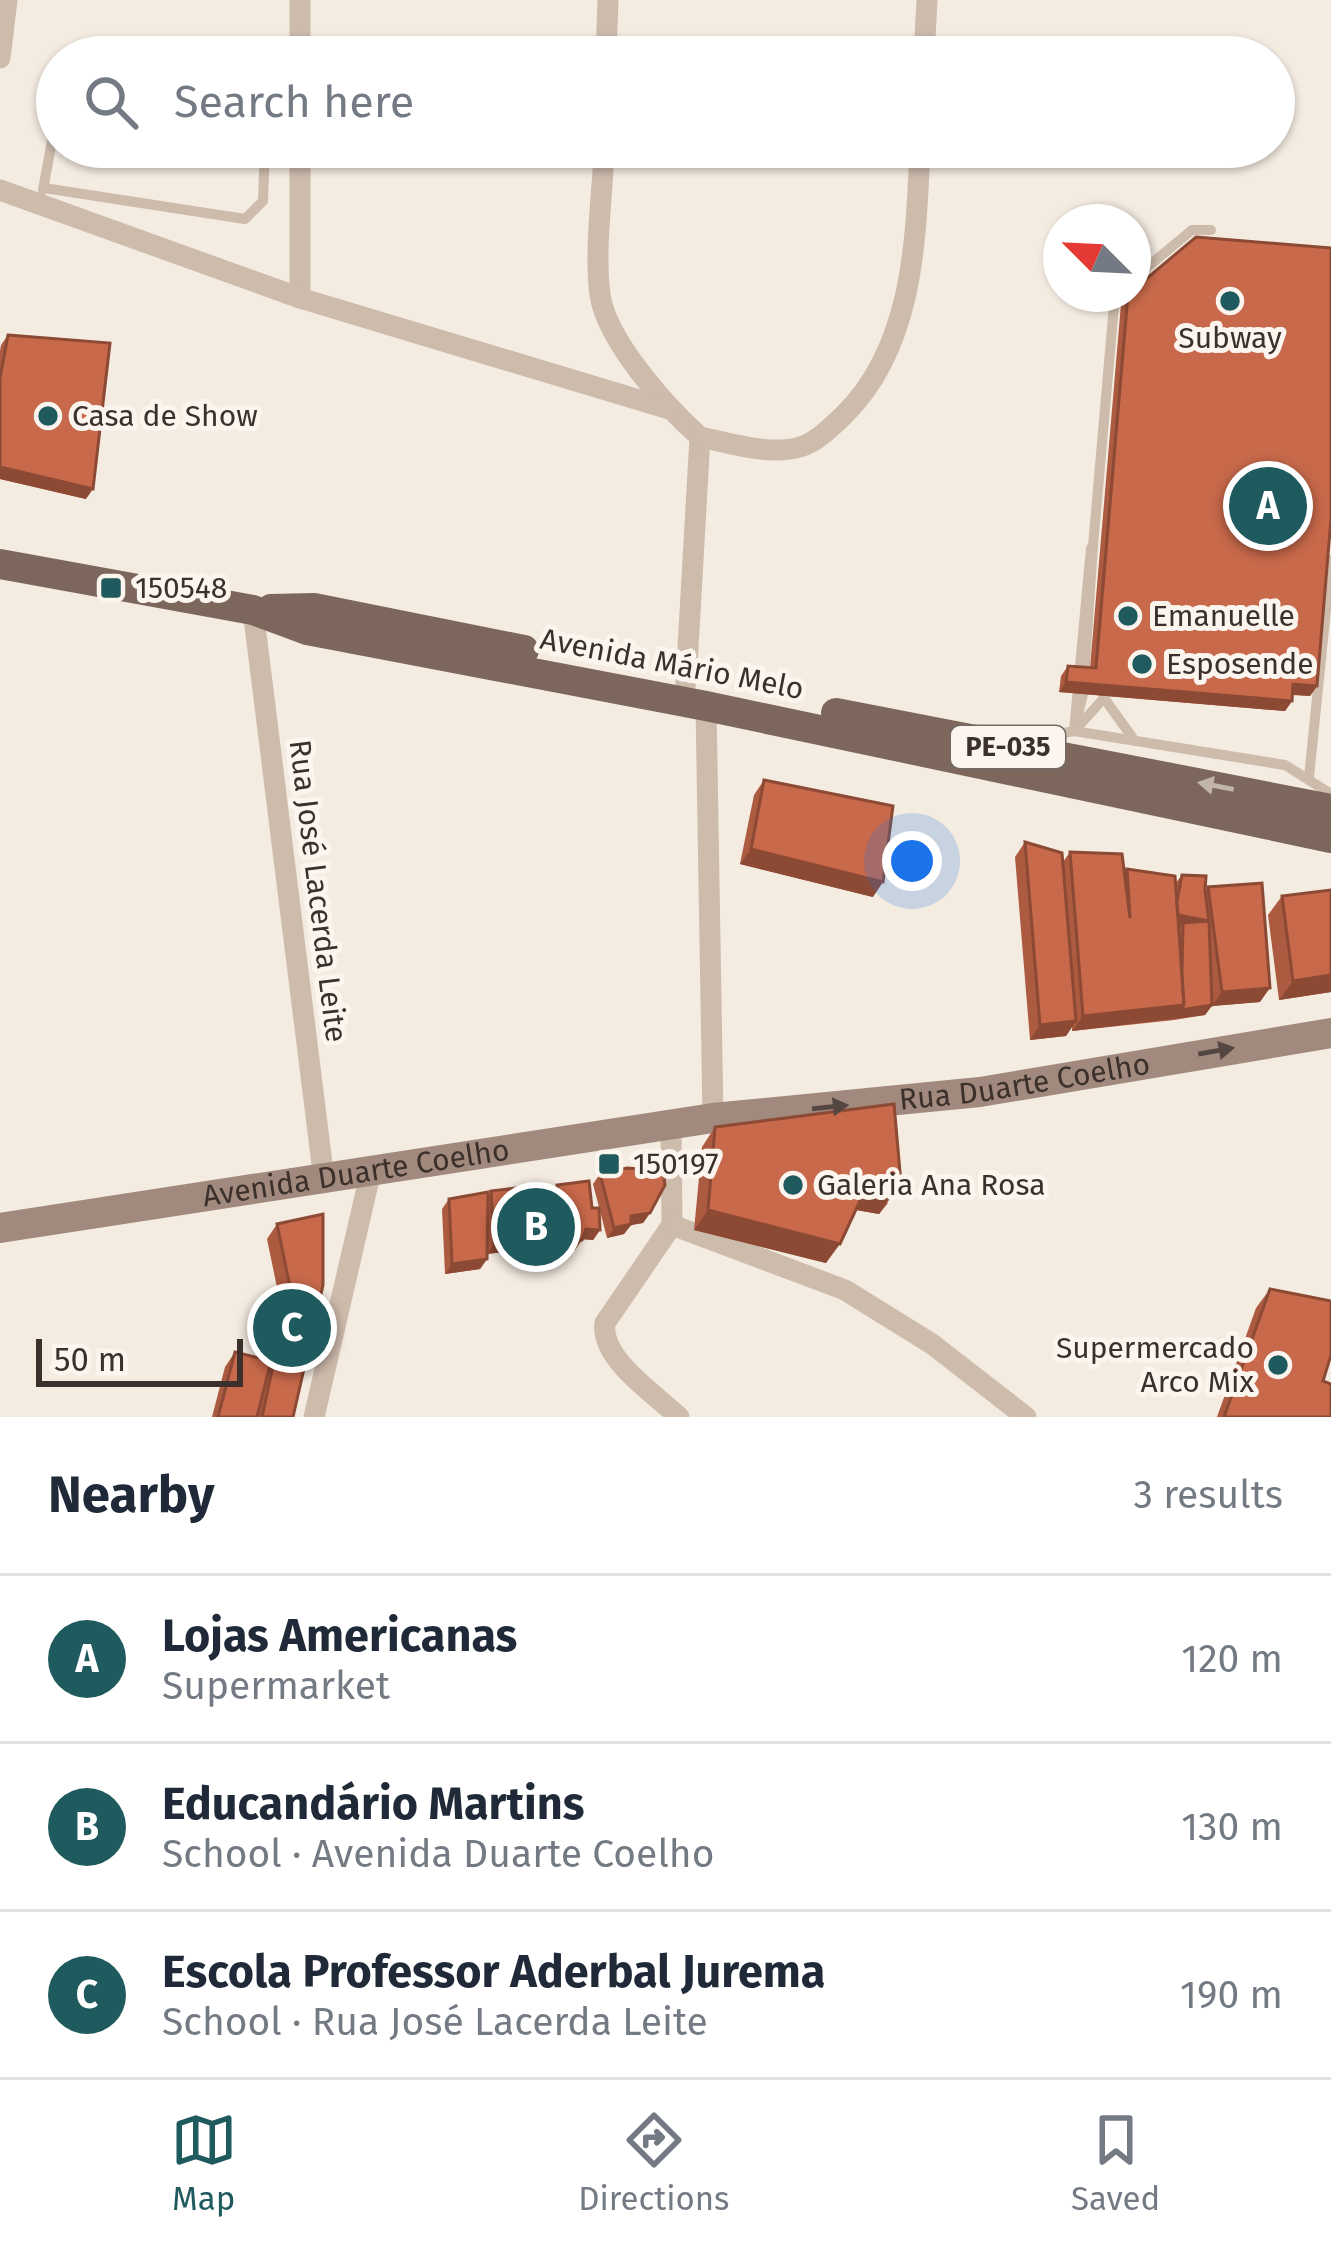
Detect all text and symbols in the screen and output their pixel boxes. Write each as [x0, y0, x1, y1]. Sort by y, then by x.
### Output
search box [36, 36, 1295, 168]
icon: search [78, 69, 144, 135]
text: Search here [174, 75, 414, 129]
north arrow [1043, 204, 1151, 312]
marker: Subway [1217, 288, 1243, 314]
place label: Subway [1178, 320, 1282, 356]
place label: Casa de Show [72, 398, 258, 434]
marker: Casa de Show [35, 403, 61, 429]
pin: A [1229, 461, 1307, 551]
place label: 150548 [135, 570, 227, 606]
marker: 150548 [98, 575, 124, 601]
place label: Emanuelle [1152, 598, 1295, 634]
marker: Emanuelle [1115, 603, 1141, 629]
street label: Avenida Mário Melo [537, 621, 807, 707]
place label: Esposende [1166, 646, 1313, 682]
marker: Esposende [1129, 651, 1155, 677]
road number: PE-035 [951, 726, 1065, 768]
street label: Rua José Lacerda Leite [282, 738, 354, 1044]
one-way arrow [1197, 776, 1234, 795]
your location [882, 831, 942, 891]
one-way arrow [1197, 1041, 1235, 1060]
street label: Rua Duarte Coelho [897, 1046, 1153, 1118]
one-way arrow [812, 1097, 849, 1116]
street label: Avenida Duarte Coelho [200, 1132, 512, 1215]
place label: 150197 [633, 1146, 719, 1182]
marker: 150197 [596, 1151, 622, 1177]
place label: Galeria Ana Rosa [817, 1167, 1046, 1203]
marker: Galeria Ana Rosa [780, 1172, 806, 1198]
pin: B [497, 1182, 575, 1272]
pin: C [253, 1283, 331, 1373]
place label: Supermercado Arco Mix [1056, 1330, 1254, 1400]
scale bar [36, 1333, 243, 1386]
text: 50 m [54, 1340, 126, 1380]
marker: Supermercado Arco Mix [1265, 1352, 1291, 1378]
text: Nearby [48, 1464, 214, 1526]
text: 3 results [1133, 1472, 1283, 1518]
text: Lojas Americanas [162, 1609, 517, 1663]
text: A [75, 1636, 99, 1682]
text: 120 m [1181, 1636, 1283, 1682]
text: Supermarket [162, 1663, 390, 1709]
text: Educandário Martins [162, 1777, 584, 1831]
text: B [75, 1804, 99, 1850]
text: 130 m [1181, 1804, 1283, 1850]
text: School · Avenida Duarte Coelho [162, 1831, 714, 1877]
text: Escola Professor Aderbal Jurema [162, 1945, 826, 1999]
text: C [76, 1972, 98, 2018]
text: 190 m [1180, 1972, 1283, 2018]
text: School · Rua José Lacerda Leite [162, 1999, 708, 2045]
tab: Map [171, 2107, 237, 2219]
tab: Directions [578, 2107, 730, 2219]
tab: Saved [1071, 2107, 1160, 2219]

